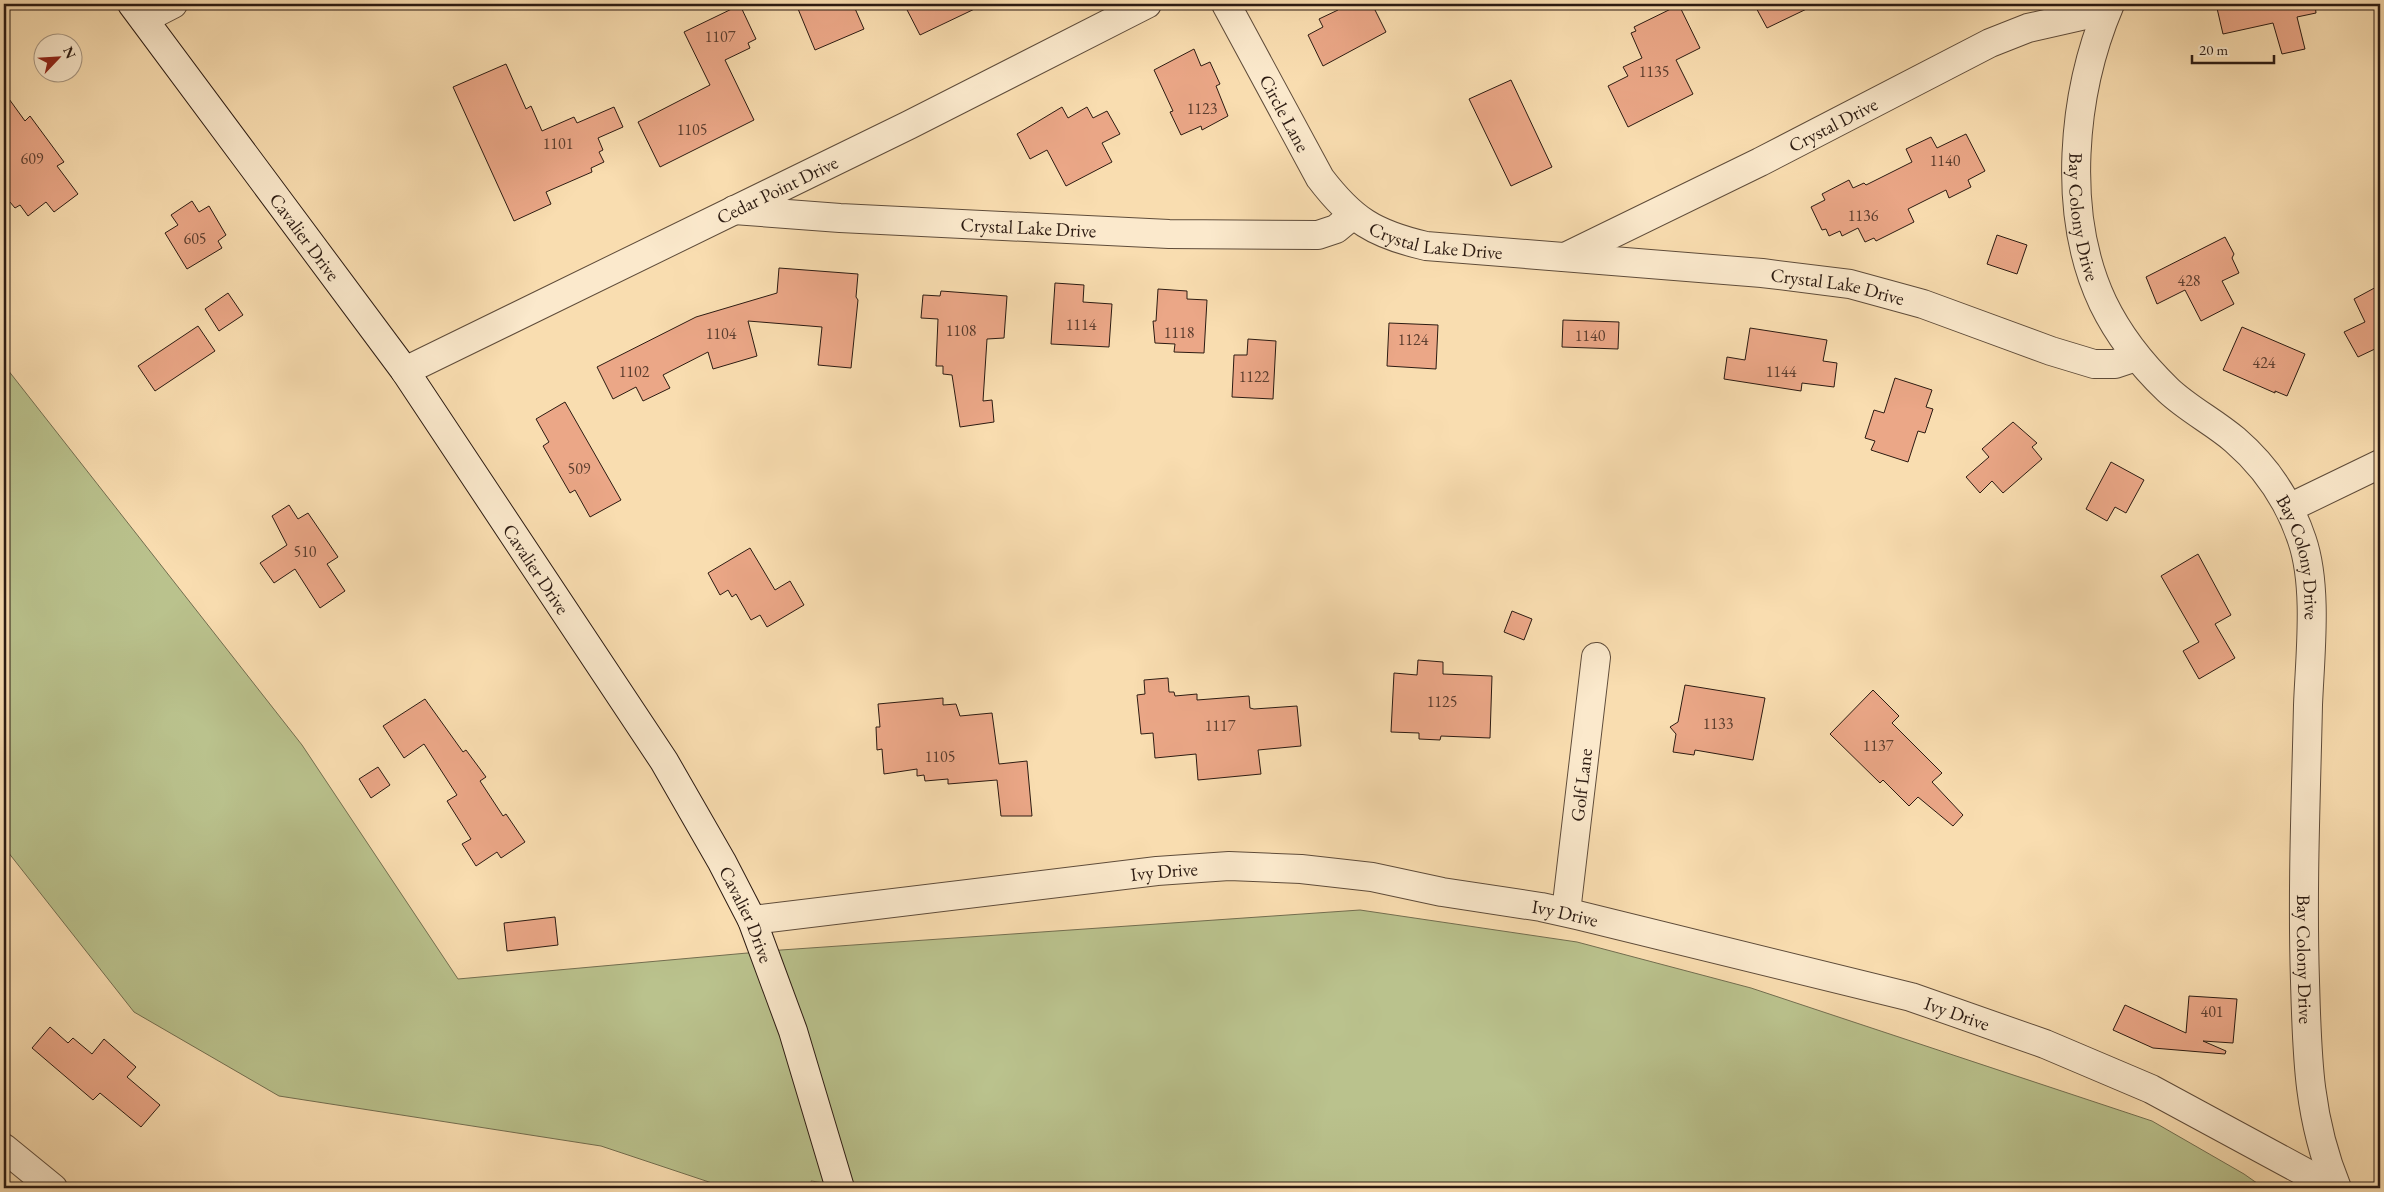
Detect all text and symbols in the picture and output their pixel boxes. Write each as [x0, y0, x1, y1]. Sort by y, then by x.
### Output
house number: 1107 [705, 26, 736, 47]
north arrow [32, 32, 82, 82]
scale bar [2192, 32, 2274, 64]
text: 20 m [2199, 40, 2228, 59]
text: N [59, 44, 81, 62]
house number: 1135 [1639, 61, 1669, 82]
street label: Circle Lane [1253, 70, 1316, 156]
street label: Crystal Drive [1784, 91, 1882, 158]
house number: 1123 [1187, 98, 1218, 119]
house number: 1105 [677, 119, 707, 140]
house number: 1101 [543, 133, 573, 154]
house number: 609 [20, 148, 44, 169]
street label: Cedar Point Drive [712, 150, 842, 230]
house number: 1140 [1930, 150, 1961, 171]
street label: Bay Colony Drive [2063, 152, 2105, 284]
street label: Cavalier Drive [264, 188, 346, 286]
house number: 1136 [1848, 205, 1879, 226]
street label: Crystal Lake Drive [960, 212, 1097, 243]
street label: Crystal Lake Drive [1365, 216, 1503, 265]
house number: 605 [183, 228, 207, 249]
street label: Crystal Lake Drive [1769, 262, 1907, 311]
house number: 428 [2177, 270, 2201, 291]
house number: 1114 [1066, 314, 1097, 335]
house number: 1108 [946, 320, 977, 341]
house number: 1118 [1164, 322, 1195, 343]
house number: 1104 [706, 323, 737, 344]
house number: 1140 [1575, 325, 1606, 346]
house number: 1124 [1398, 329, 1429, 350]
house number: 424 [2252, 352, 2276, 373]
house number: 1102 [619, 361, 650, 382]
house number: 1144 [1766, 361, 1797, 382]
house number: 1122 [1239, 366, 1270, 387]
house number: 509 [567, 458, 591, 479]
street label: Bay Colony Drive [2271, 490, 2324, 620]
street label: Cavalier Drive [497, 519, 575, 619]
house number: 510 [293, 541, 317, 562]
house number: 1125 [1427, 691, 1457, 712]
house number: 1133 [1703, 713, 1734, 734]
house number: 1117 [1205, 715, 1236, 736]
house number: 1137 [1863, 735, 1894, 756]
house number: 1105 [925, 746, 955, 767]
street label: Golf Lane [1565, 747, 1598, 823]
street label: Ivy Drive [1129, 856, 1199, 887]
street label: Cavalier Drive [713, 862, 779, 966]
street label: Ivy Drive [1530, 894, 1601, 933]
street label: Bay Colony Drive [2291, 894, 2318, 1024]
street label: Ivy Drive [1921, 991, 1993, 1037]
house number: 401 [2200, 1001, 2224, 1022]

